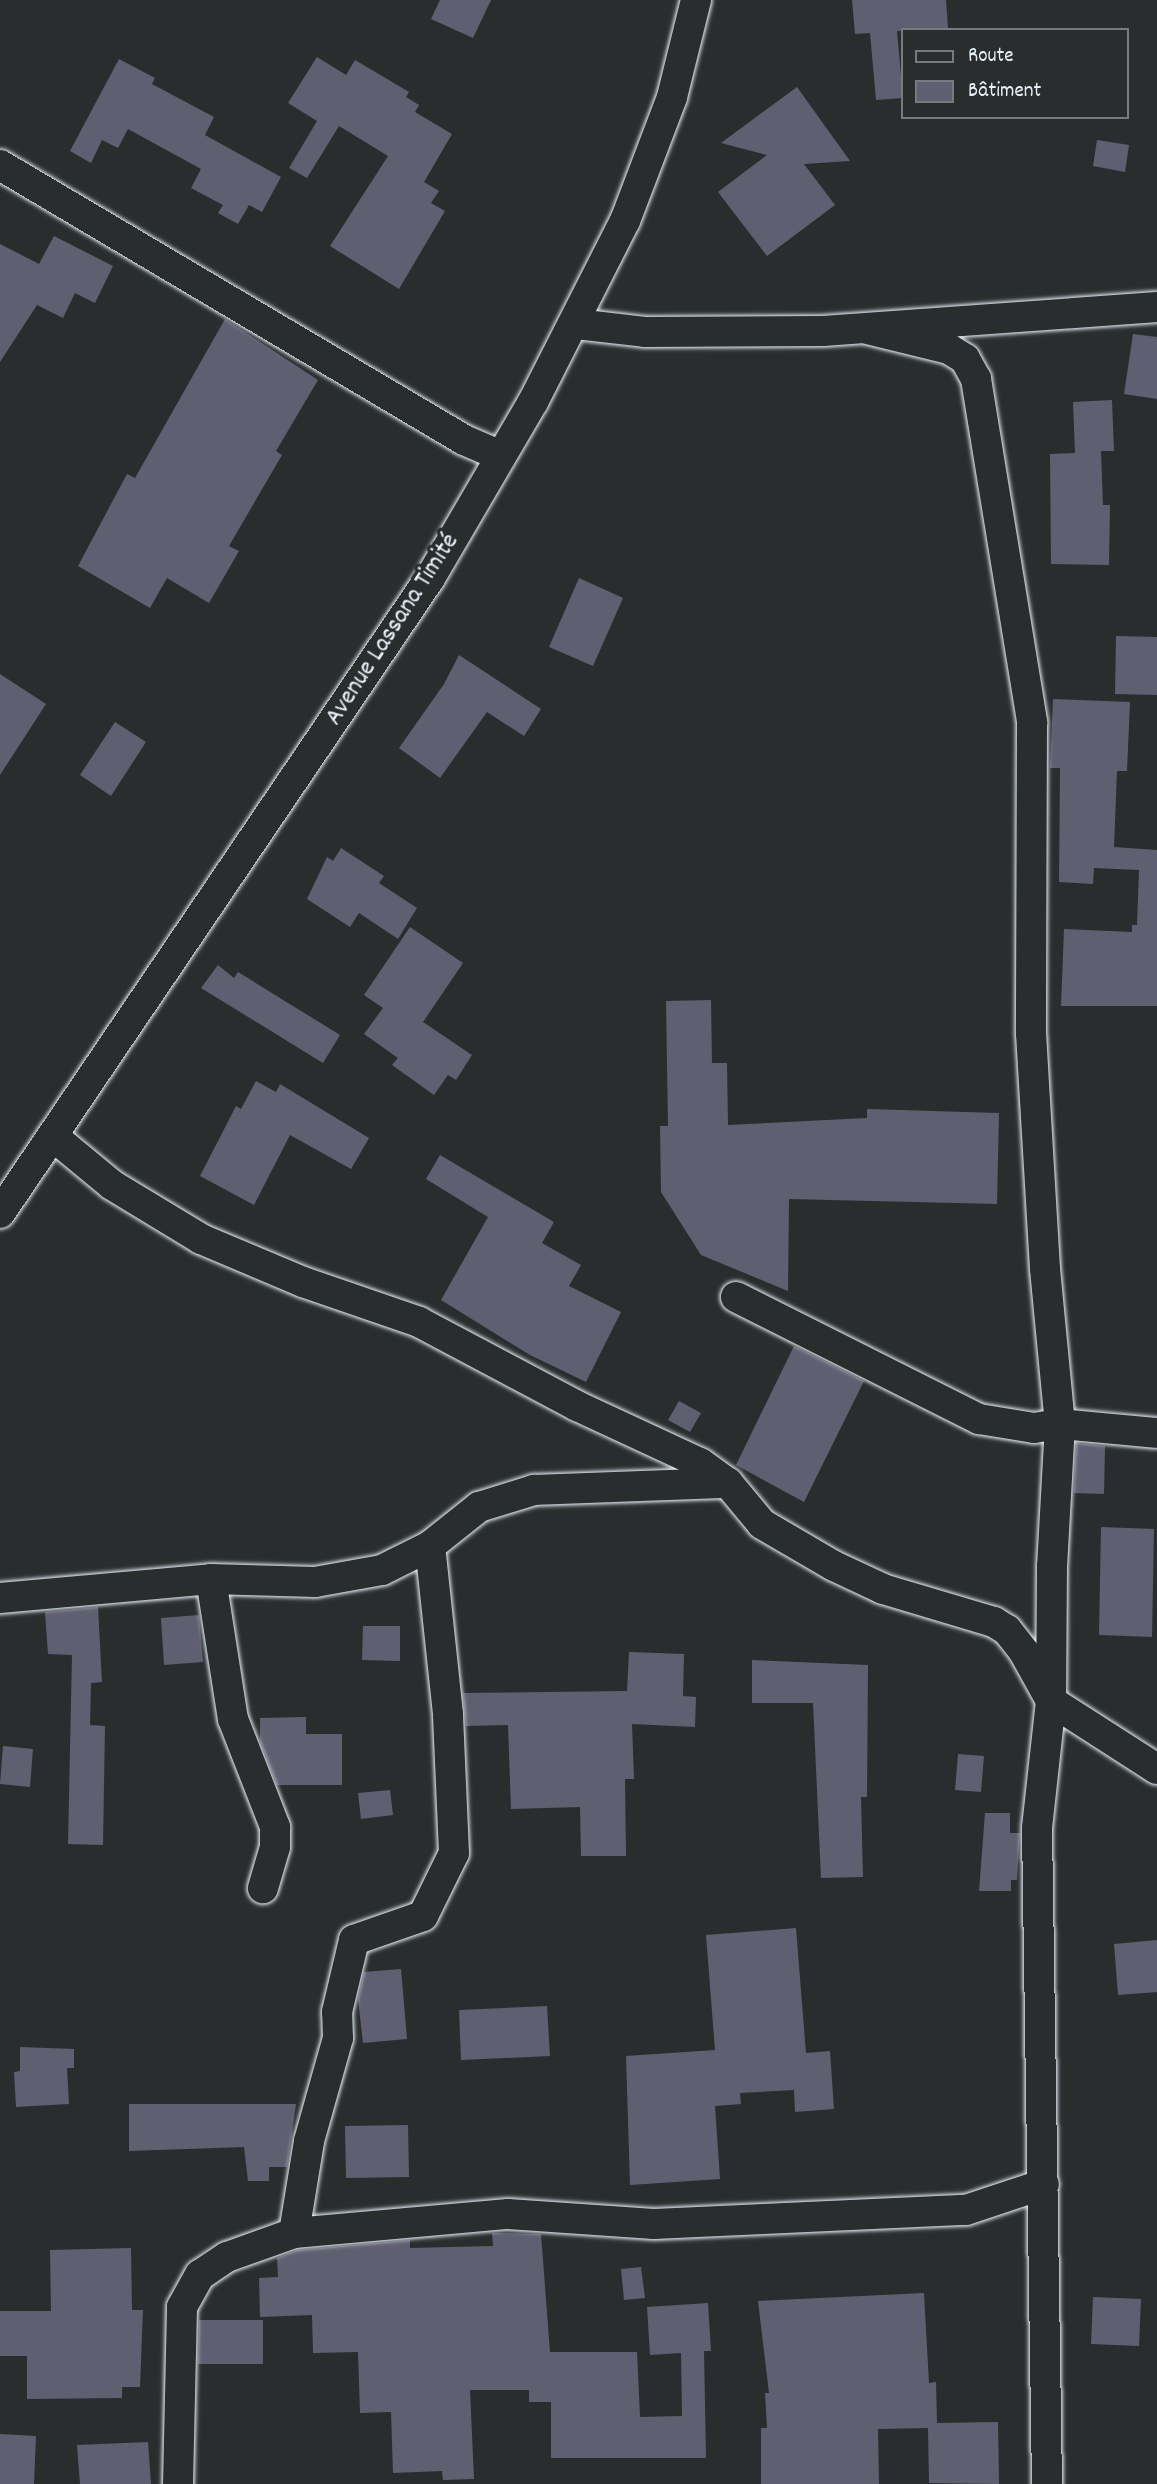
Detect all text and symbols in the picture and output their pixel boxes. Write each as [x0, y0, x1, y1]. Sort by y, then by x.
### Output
legend [902, 28, 1129, 119]
text: Route [968, 42, 1014, 72]
text: Bâtiment [968, 77, 1041, 107]
street label: Avenue Lassana Timité [319, 528, 467, 732]

